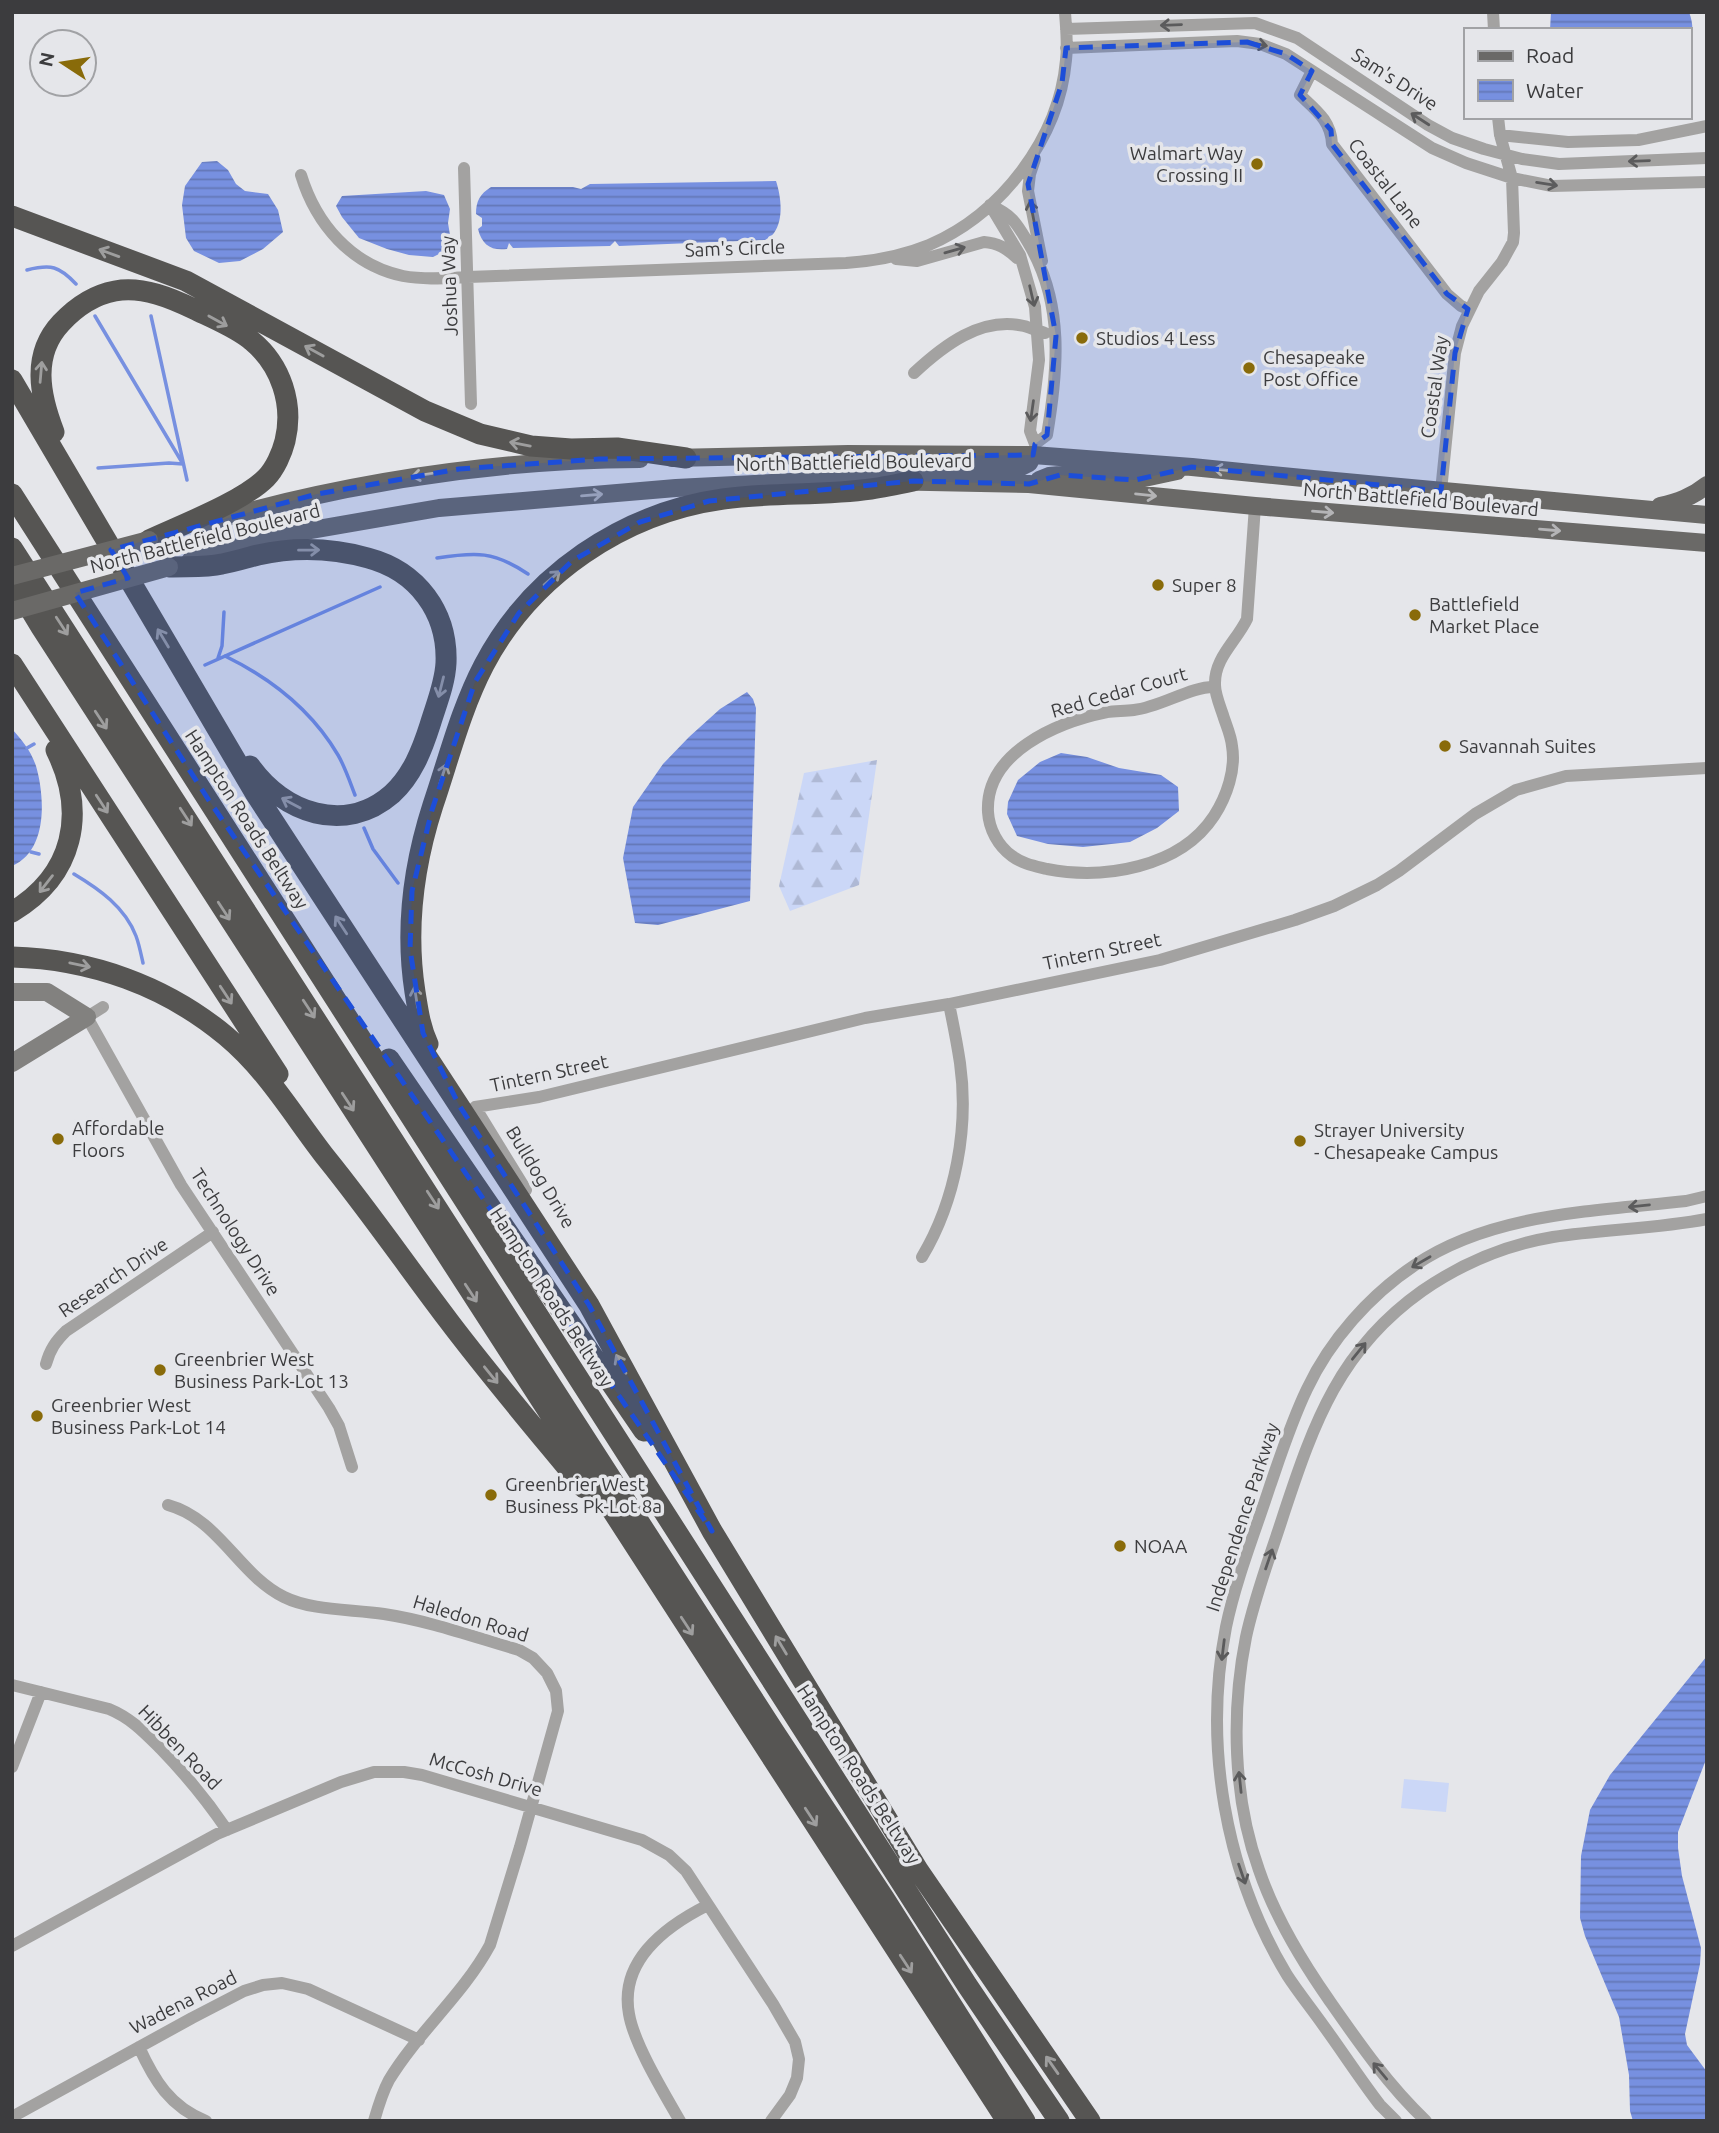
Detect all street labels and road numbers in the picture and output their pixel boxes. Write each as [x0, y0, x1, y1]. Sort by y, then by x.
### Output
street label: Sam's Drive [1348, 43, 1442, 115]
street label: Coastal Lane [1344, 134, 1428, 232]
street label: Joshua Way [436, 235, 462, 337]
street label: Sam's Circle [684, 235, 786, 261]
street label: Coastal Way [1416, 334, 1452, 440]
street label: North Battlefield Boulevard [736, 449, 972, 475]
street label: North Battlefield Boulevard [1302, 478, 1540, 520]
street label: North Battlefield Boulevard [88, 499, 322, 577]
street label: Red Cedar Court [1048, 662, 1190, 722]
street label: Hampton Roads Beltway [181, 725, 313, 913]
street label: Tintern Street [1041, 928, 1163, 974]
street label: Tintern Street [488, 1050, 610, 1096]
street label: Bulldog Drive [502, 1122, 580, 1232]
street label: Technology Drive [187, 1164, 285, 1300]
street label: Hampton Roads Beltway [486, 1203, 618, 1391]
street label: Research Drive [54, 1232, 172, 1322]
street label: Independence Parkway [1201, 1420, 1283, 1614]
street label: Haledon Road [411, 1590, 531, 1646]
street label: Hampton Roads Beltway [793, 1680, 925, 1868]
street label: Hibben Road [134, 1700, 226, 1794]
street label: McCosh Drive [427, 1747, 545, 1801]
street label: Wadena Road [126, 1966, 240, 2038]

